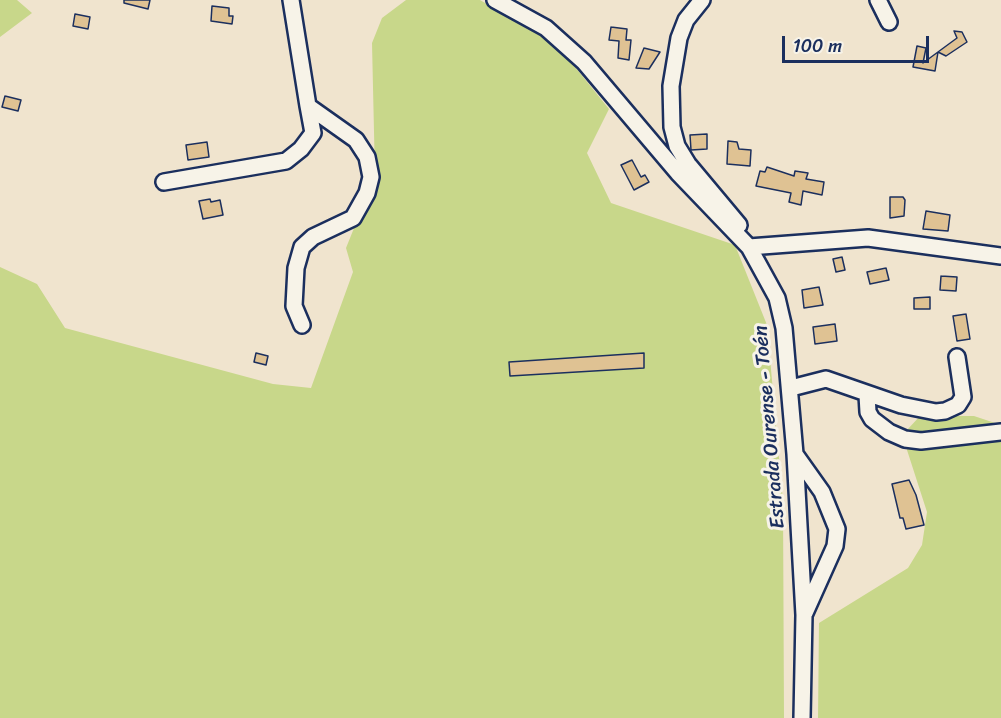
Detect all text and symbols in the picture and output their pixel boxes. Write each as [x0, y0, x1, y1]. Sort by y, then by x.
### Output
scale bar [785, 24, 932, 62]
text: 100 m [793, 30, 842, 62]
street label: Estrada Ourense - Toén [749, 324, 791, 530]

